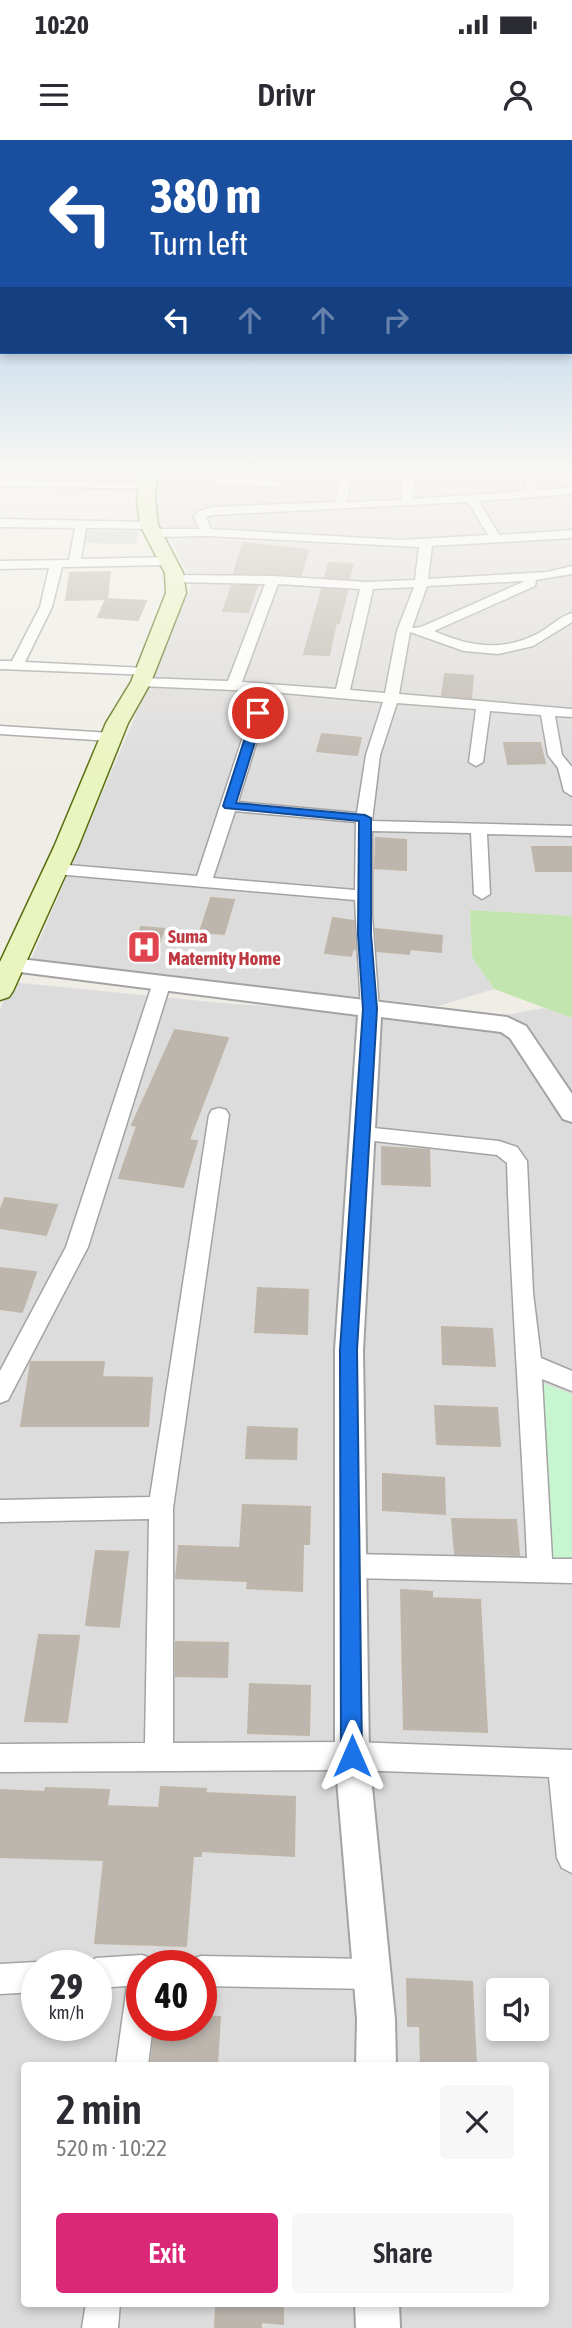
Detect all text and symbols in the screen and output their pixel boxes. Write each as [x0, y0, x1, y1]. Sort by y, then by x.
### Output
text: 10:20 [35, 10, 89, 40]
icon: menu [35, 76, 73, 114]
text: Drivr [257, 76, 315, 113]
icon: person [499, 76, 537, 114]
text: 380 m [150, 167, 261, 223]
icon: left [35, 168, 126, 259]
text: Turn left [150, 225, 248, 262]
icon: left [158, 301, 196, 339]
icon: ahead [231, 301, 269, 339]
icon: ahead [304, 301, 342, 339]
icon: right [377, 301, 415, 339]
pin [228, 683, 288, 743]
icon: arrive [239, 694, 277, 732]
place label: Suma Maternity Home [168, 925, 281, 969]
hospital icon: Suma Maternity Home [125, 928, 163, 966]
position arrow [315, 1719, 389, 1793]
speed limit sign: 40 [126, 1950, 217, 2041]
text: 29 [50, 1966, 83, 2006]
map controls [486, 1978, 549, 2041]
button: sound [486, 1978, 549, 2041]
text: km/h [49, 2002, 84, 2023]
text: 2 min [56, 2085, 142, 2133]
button: close [440, 2085, 514, 2159]
text: 520 m · 10:22 [56, 2135, 167, 2161]
button: Exit [56, 2213, 278, 2293]
button: Share [292, 2213, 514, 2293]

